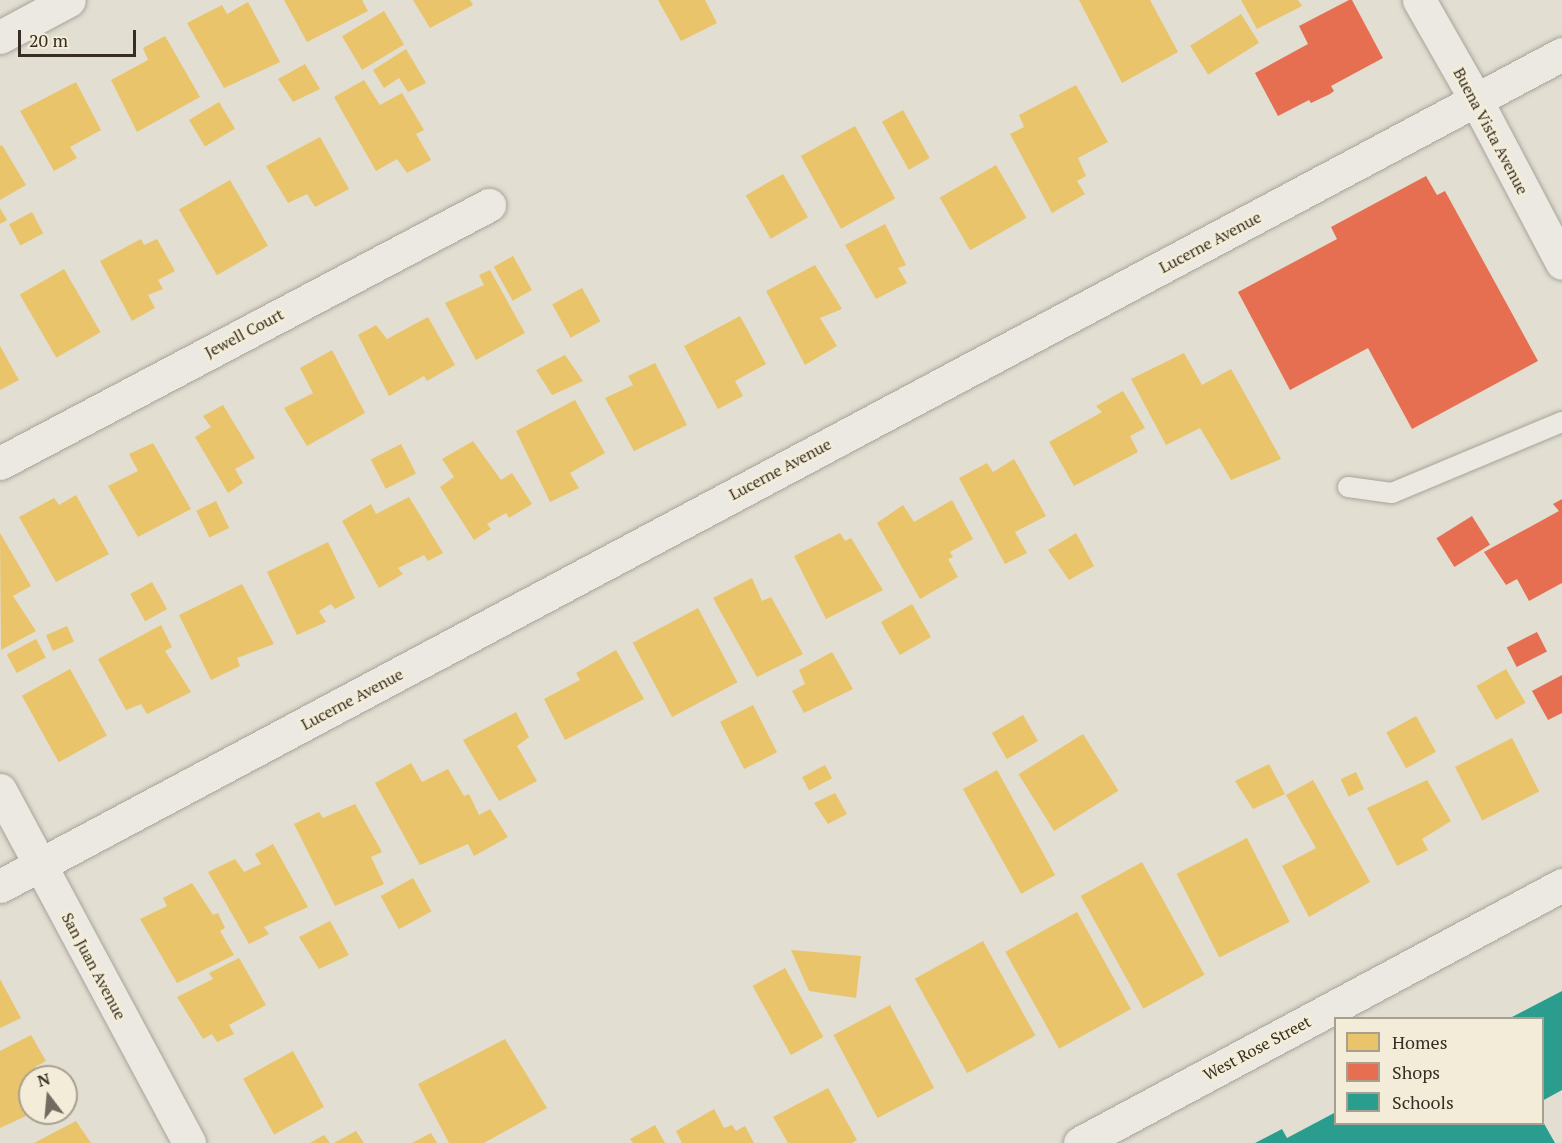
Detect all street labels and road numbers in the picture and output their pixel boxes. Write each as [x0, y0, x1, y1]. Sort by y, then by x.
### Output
street label: Buena Vista Avenue [1449, 64, 1533, 198]
street label: Lucerne Avenue [1156, 207, 1264, 277]
street label: Jewell Court [201, 304, 287, 362]
street label: Lucerne Avenue [726, 434, 834, 504]
street label: Lucerne Avenue [298, 664, 406, 734]
street label: San Juan Avenue [58, 909, 130, 1023]
street label: West Rose Street [1200, 1012, 1314, 1084]

